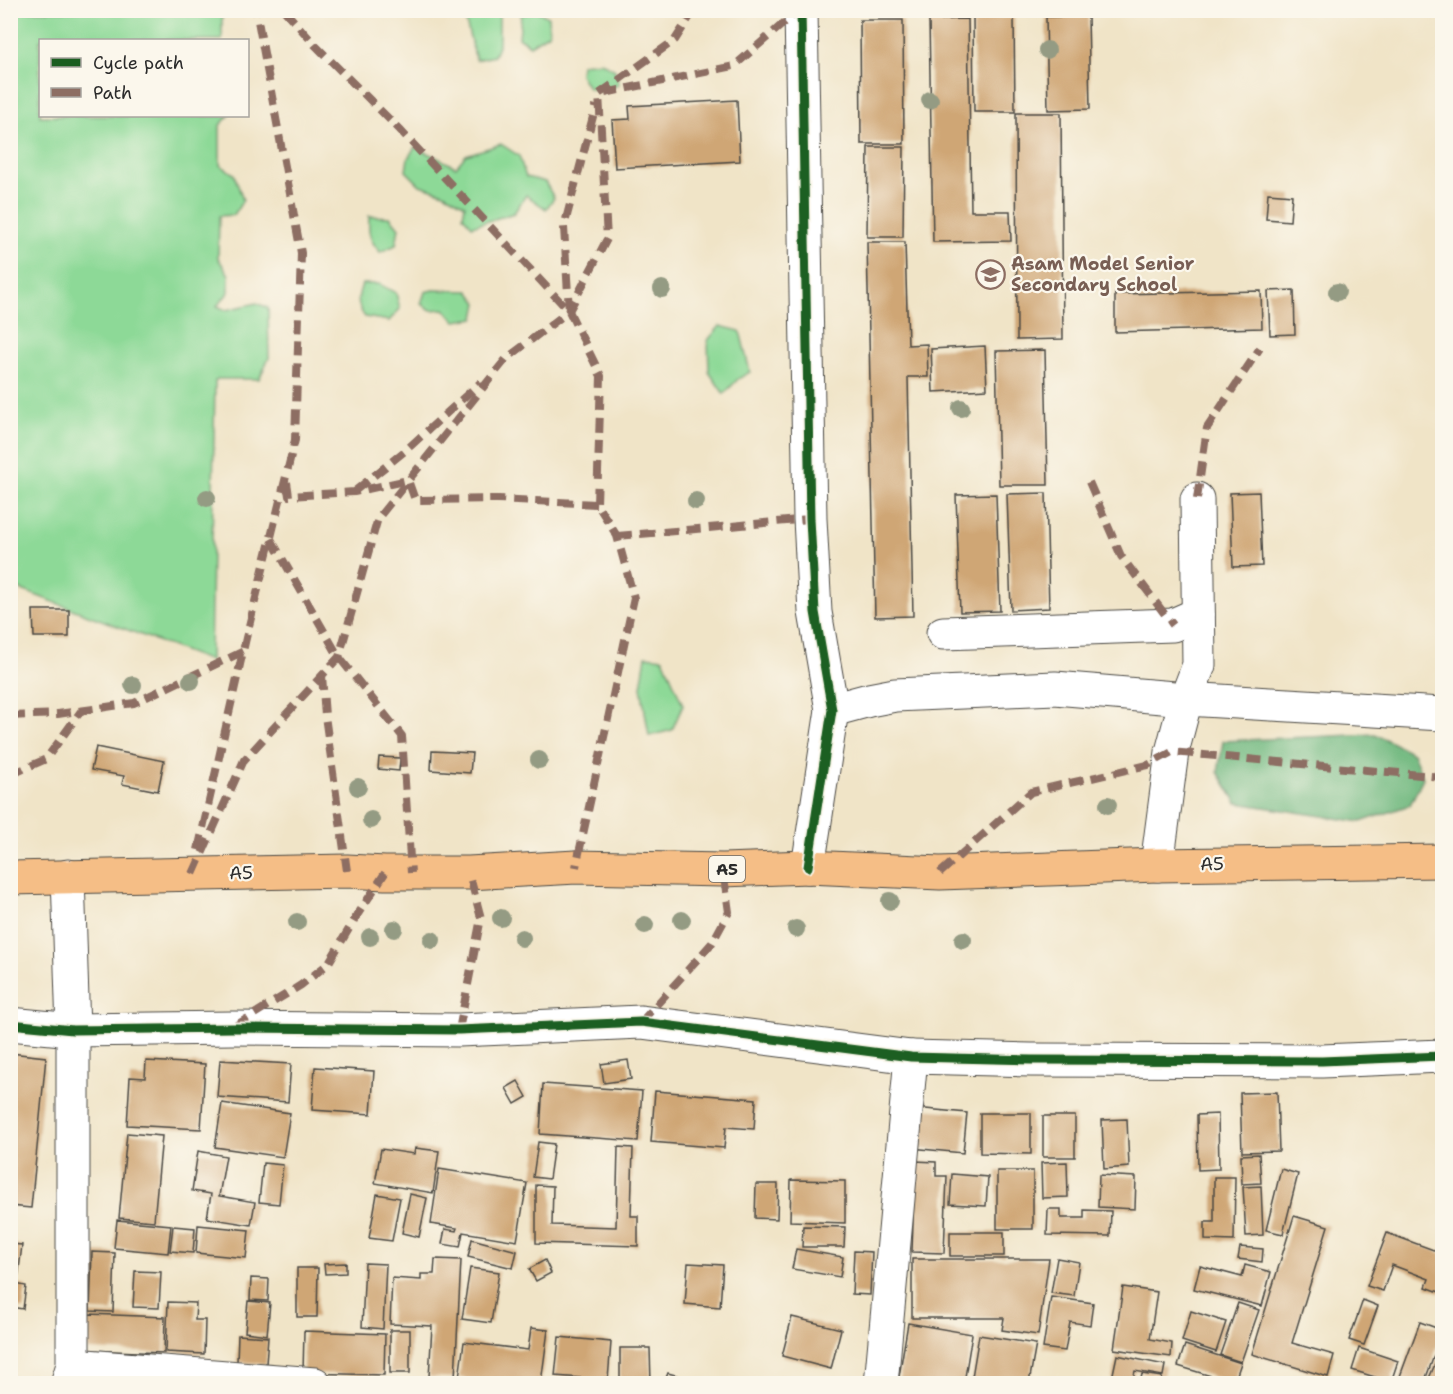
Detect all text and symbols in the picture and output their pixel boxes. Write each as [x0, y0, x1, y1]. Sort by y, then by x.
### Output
legend [39, 39, 249, 117]
text: Cycle path [93, 51, 184, 75]
text: Path [93, 81, 132, 105]
place label: Asam Model Senior Secondary School [1011, 252, 1195, 297]
school or university icon: Asam Model Senior Secondary School [974, 258, 1006, 290]
street label: A5 [1200, 852, 1224, 876]
road number: A5 [709, 856, 745, 882]
street label: A5 [229, 861, 253, 885]

